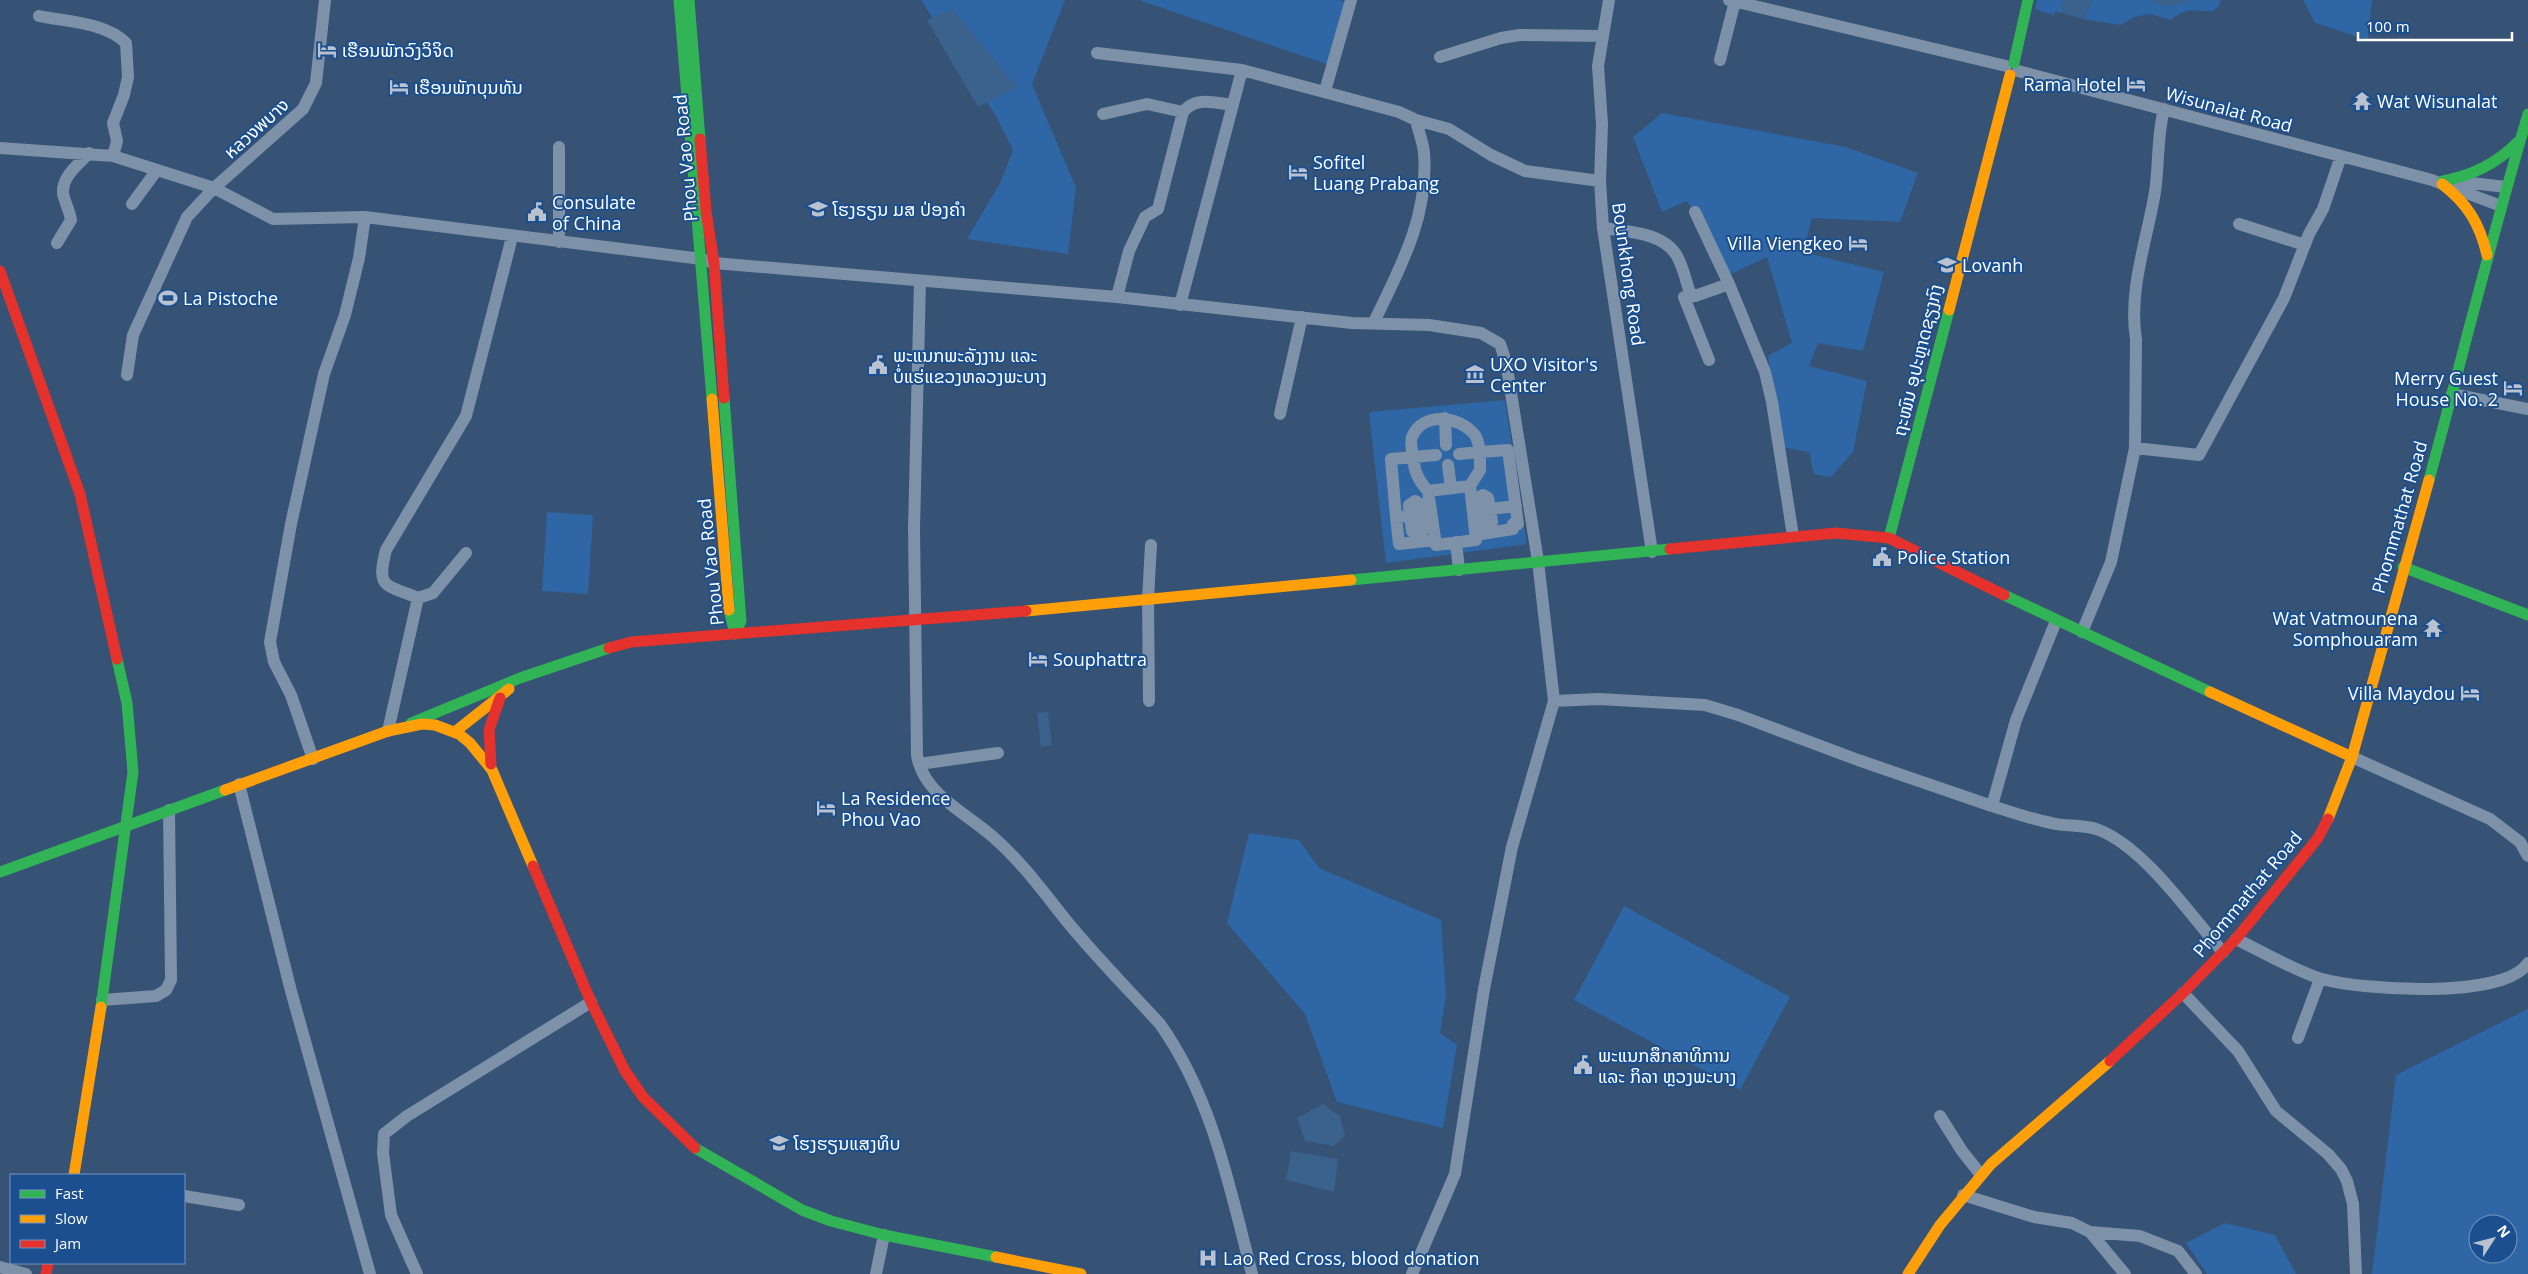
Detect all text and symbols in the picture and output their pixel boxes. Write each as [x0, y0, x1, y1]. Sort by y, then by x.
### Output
scale bar [2358, 10, 2512, 42]
text: 100 m [2366, 16, 2410, 36]
place label: ເຮືອນພັກວົງວິຈິດ [342, 38, 454, 62]
hotel icon: ເຮືອນພັກວົງວິຈິດ [316, 39, 338, 61]
place label: Rama Hotel [2023, 72, 2121, 96]
hotel icon: Rama Hotel [2125, 73, 2147, 95]
place label: ເຮືອນພັກບຸນທັນ [414, 75, 523, 99]
hotel icon: ເຮືອນພັກບຸນທັນ [388, 76, 410, 98]
street label: Wisunalat Road [2163, 81, 2295, 137]
place label: Wat Wisunalat [2377, 89, 2498, 113]
temple icon: Wat Wisunalat [2351, 90, 2373, 112]
street label: หลวงพบาง [218, 92, 294, 164]
street label: Phou Vao Road [667, 93, 703, 223]
place label: Sofitel Luang Prabang [1313, 150, 1439, 195]
hotel icon: Sofitel Luang Prabang [1287, 161, 1309, 183]
place label: Consulate of China [552, 190, 636, 235]
place label: ໂຮງຣຽນ ມສ ປ່ອງຄຳ [832, 197, 966, 221]
school or university icon: ໂຮງຣຽນ ມສ ປ່ອງຄຳ [807, 198, 829, 220]
public building icon: Consulate of China [526, 201, 548, 223]
street label: Bounkhong Road [1607, 201, 1651, 347]
place label: Villa Viengkeo [1727, 231, 1843, 255]
hotel icon: Villa Viengkeo [1847, 232, 1869, 254]
place label: Lovanh [1962, 253, 2023, 277]
school or university icon: Lovanh [1936, 254, 1958, 276]
street label: ຖະໜົນ ອຸປະຫຼາດຊຽງກົງ [1886, 281, 1948, 439]
place label: La Pistoche [183, 286, 278, 310]
sports icon: La Pistoche [157, 287, 179, 309]
place label: ພະແນກພະລັງງານ ແລະ ບໍ່ແຮ່ແຂວງຫລວງພະບາງ [893, 343, 1047, 388]
place label: UXO Visitor's Center [1490, 352, 1598, 397]
public building icon: ພະແນກພະລັງງານ ແລະ ບໍ່ແຮ່ແຂວງຫລວງພະບາງ [867, 354, 889, 376]
museum icon: UXO Visitor's Center [1464, 363, 1486, 385]
place label: Merry Guest House No. 2 [2394, 366, 2498, 411]
hotel icon: Merry Guest House No. 2 [2502, 377, 2524, 399]
street label: Phommathat Road [2366, 438, 2432, 596]
street label: Phou Vao Road [691, 497, 729, 627]
place label: Police Station [1897, 545, 2010, 569]
public building icon: Police Station [1871, 546, 1893, 568]
place label: Wat Vatmounena Somphouaram [2272, 606, 2418, 651]
temple icon: Wat Vatmounena Somphouaram [2422, 617, 2444, 639]
place label: Souphattra [1053, 647, 1147, 671]
hotel icon: Souphattra [1027, 648, 1049, 670]
place label: Villa Maydou [2348, 681, 2455, 705]
hotel icon: Villa Maydou [2459, 682, 2481, 704]
place label: La Residence Phou Vao [841, 786, 950, 831]
hotel icon: La Residence Phou Vao [815, 797, 837, 819]
street label: Phommathat Road [2187, 826, 2307, 962]
place label: ພະແນກສຶກສາທິການ ແລະ ກິລາ ຫຼວງພະບາງ [1598, 1043, 1736, 1088]
public building icon: ພະແນກສຶກສາທິການ ແລະ ກິລາ ຫຼວງພະບາງ [1572, 1054, 1594, 1076]
place label: ໂຮງຮຽນແສງທິບ [793, 1131, 901, 1155]
school or university icon: ໂຮງຮຽນແສງທິບ [768, 1132, 790, 1154]
legend [10, 1174, 185, 1264]
text: Fast [55, 1183, 84, 1203]
text: Slow [55, 1208, 88, 1228]
north arrow [2468, 1214, 2518, 1264]
text: N [2493, 1221, 2515, 1241]
text: Jam [53, 1233, 81, 1253]
place label: Lao Red Cross, blood donation [1223, 1246, 1479, 1270]
hospital icon: Lao Red Cross, blood donation [1197, 1247, 1219, 1269]

